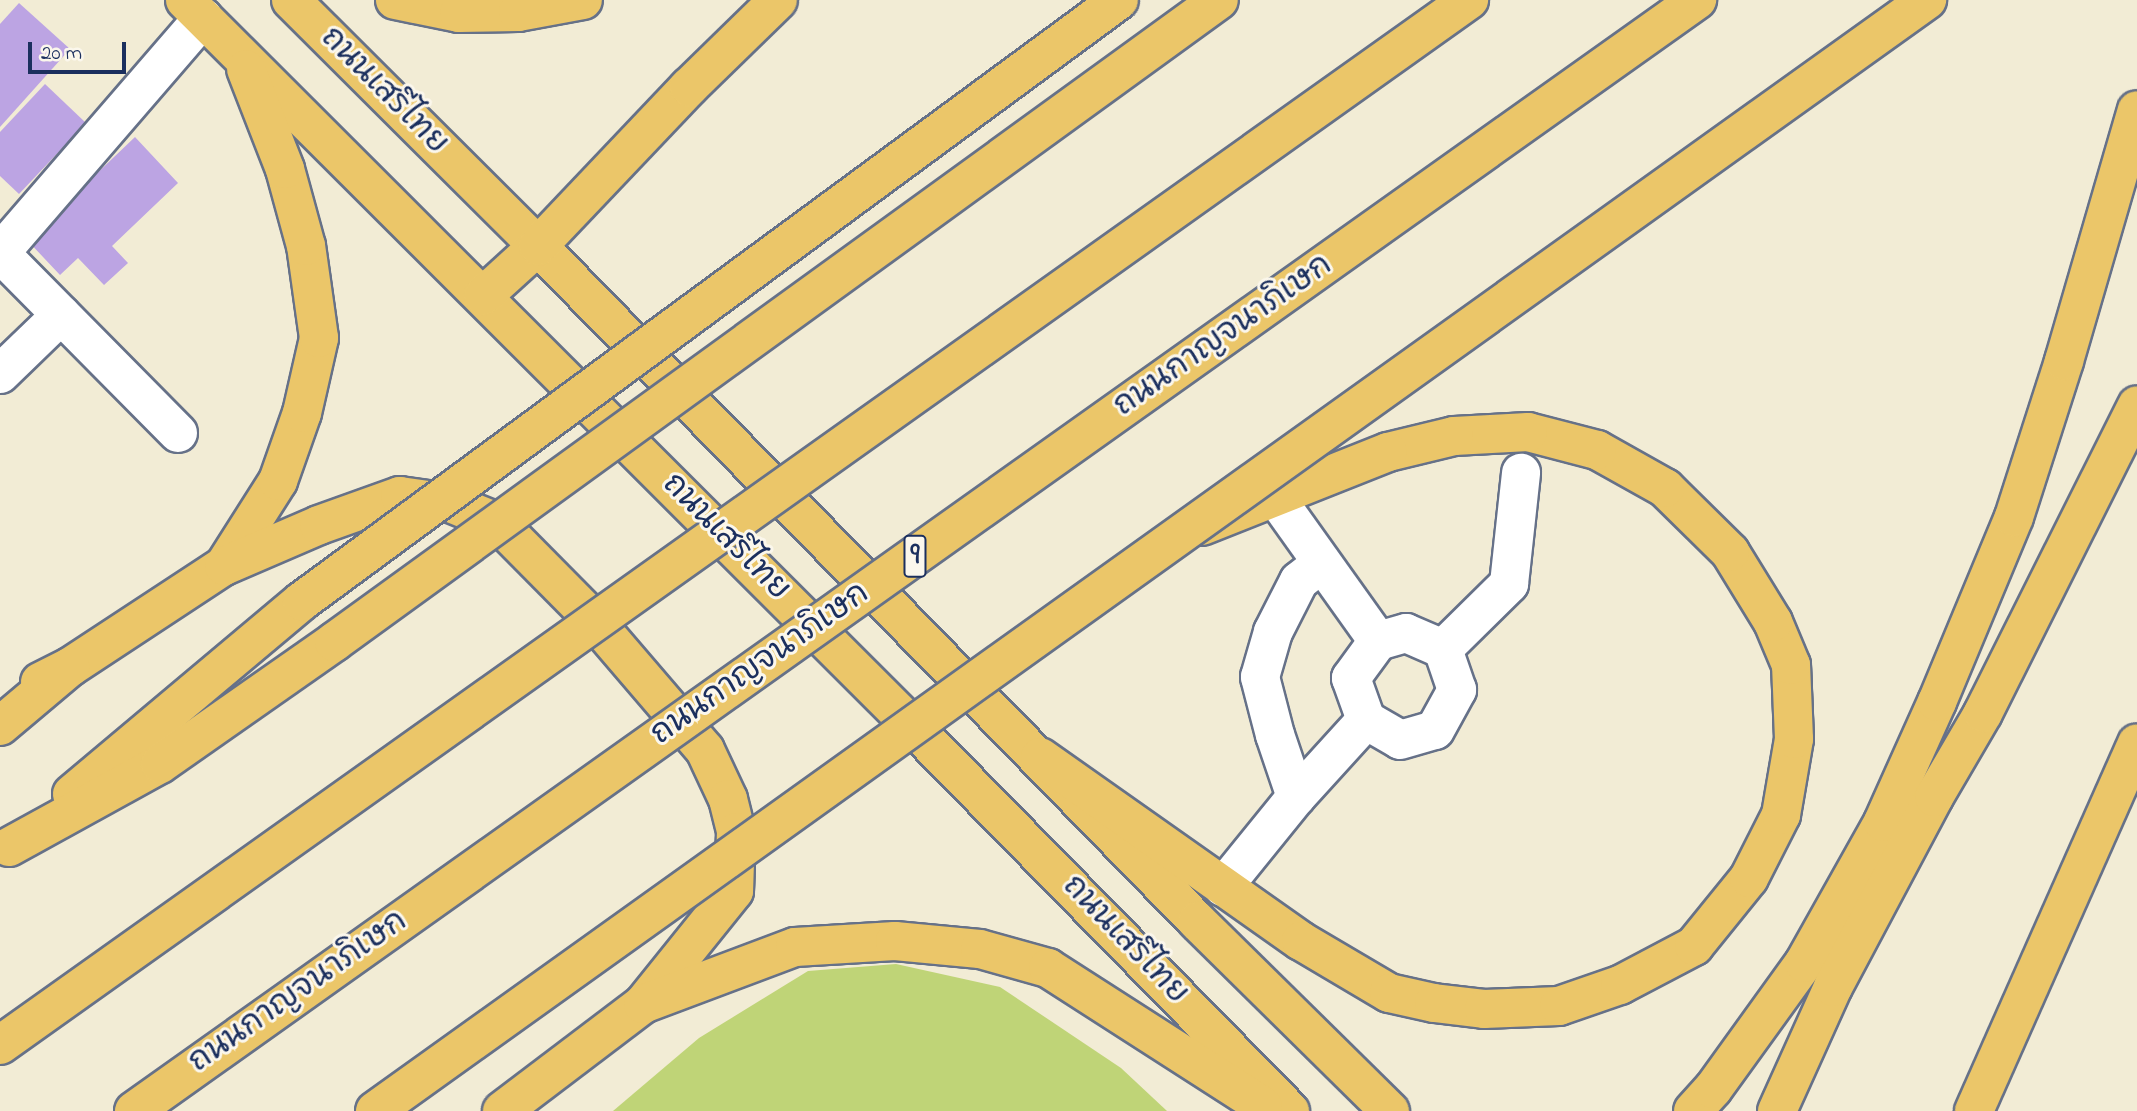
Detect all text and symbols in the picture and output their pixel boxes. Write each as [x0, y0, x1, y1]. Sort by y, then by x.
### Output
street label: ถนนเสรีไทย [311, 20, 455, 164]
scale bar [32, 28, 130, 72]
text: 20 m [41, 39, 82, 69]
street label: ถนนกาญจนาภิเษก [1107, 247, 1341, 427]
street label: ถนนเสรีไทย [653, 466, 797, 610]
road number: 9 [903, 530, 927, 582]
street label: ถนนกาญจนาภิเษก [644, 575, 878, 755]
street label: ถนนเสรีไทย [1053, 868, 1195, 1014]
street label: ถนนกาญจนาภิเษก [182, 903, 416, 1083]

